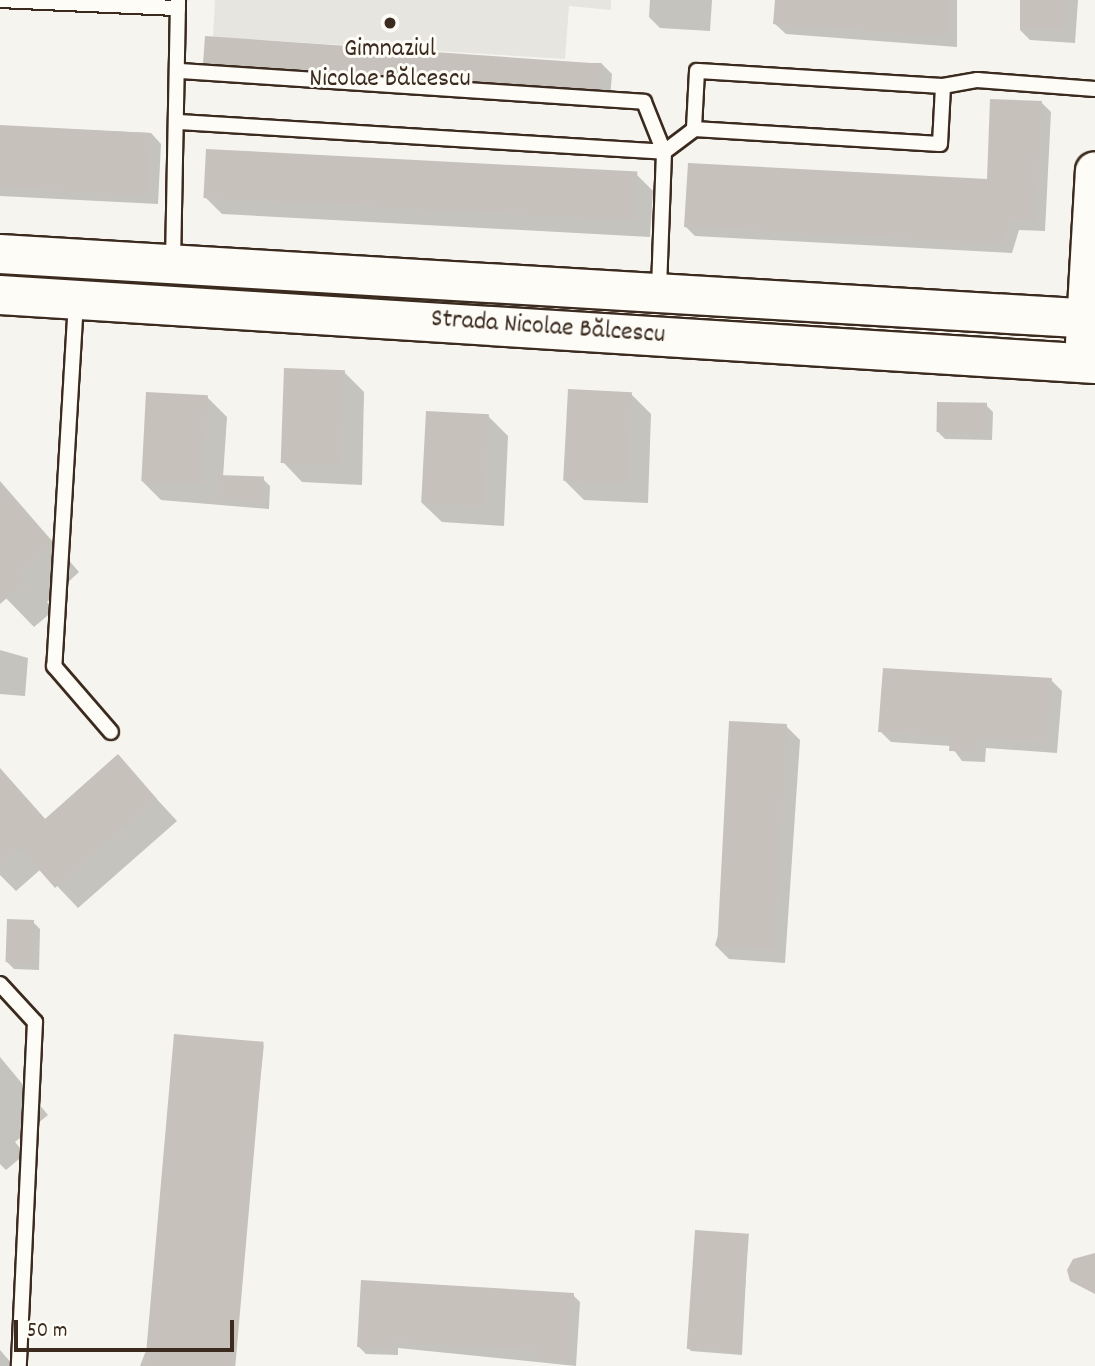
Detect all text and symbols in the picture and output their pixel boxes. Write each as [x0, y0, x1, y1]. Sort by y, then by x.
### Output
marker: Gimnaziul Nicolae Bălcescu [382, 15, 398, 31]
place label: Gimnaziul Nicolae Bălcescu [309, 34, 471, 96]
street label: Strada Nicolae Bălcescu [430, 304, 666, 352]
scale bar [18, 1306, 238, 1350]
text: 50 m [27, 1317, 67, 1347]

